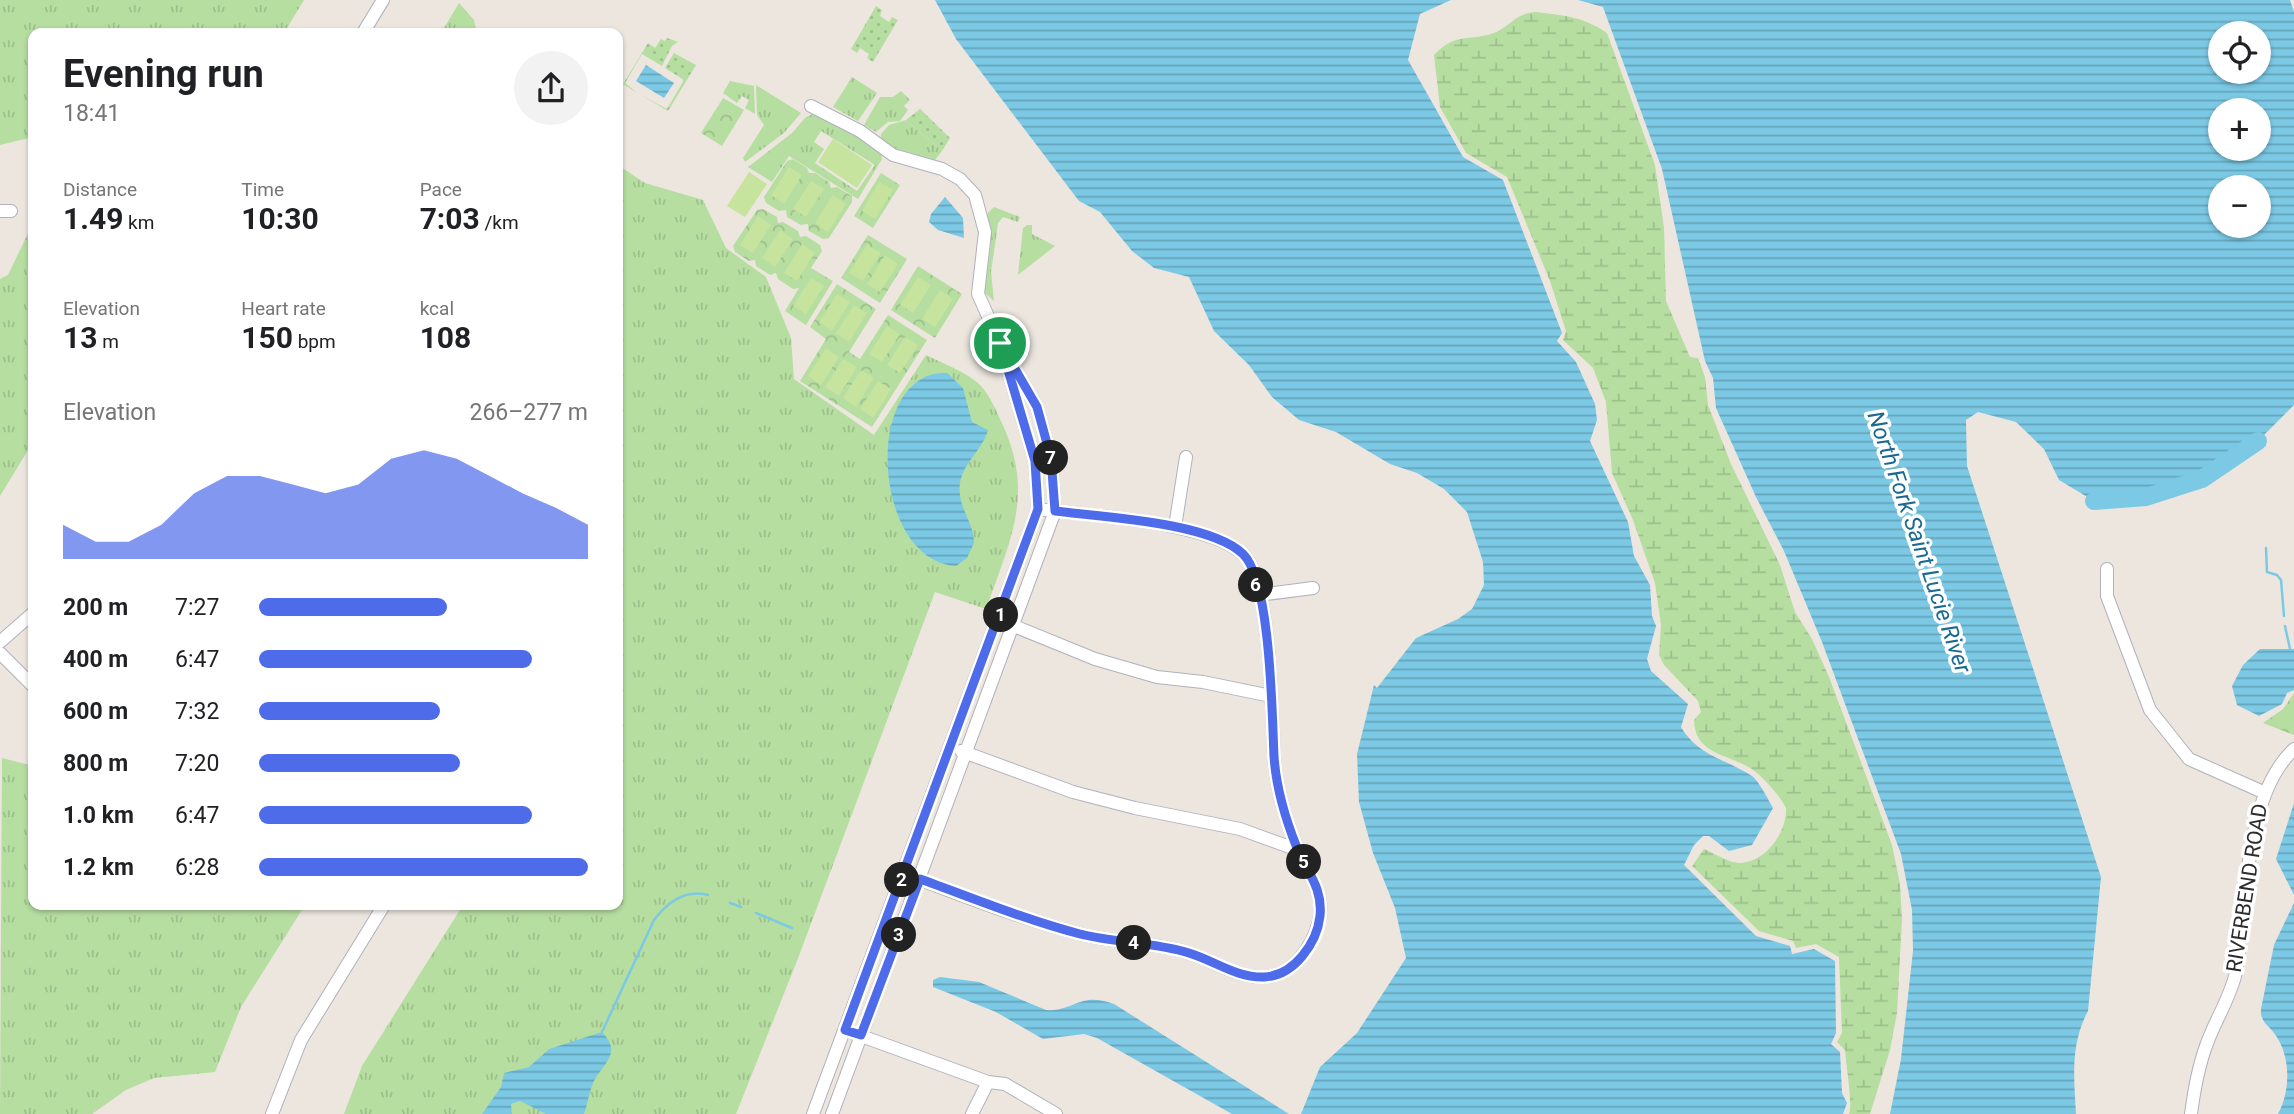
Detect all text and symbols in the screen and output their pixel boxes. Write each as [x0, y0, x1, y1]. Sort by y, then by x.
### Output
map controls [2208, 21, 2271, 238]
button: locate [2208, 21, 2271, 84]
button: share [514, 51, 588, 125]
text: Evening run [63, 52, 264, 96]
button: + [2208, 98, 2271, 161]
text: 18:41 [63, 100, 120, 127]
button: − [2208, 175, 2271, 238]
text: Distance [63, 178, 137, 201]
text: Time [241, 178, 284, 201]
text: Pace [420, 178, 462, 201]
text: 1.49 [63, 201, 123, 236]
text: 10:30 [241, 201, 319, 236]
text: 7:03 [420, 201, 480, 236]
text: km [123, 211, 154, 234]
text: /km [480, 211, 519, 234]
text: Elevation [63, 297, 140, 320]
text: Heart rate [241, 297, 326, 320]
text: kcal [420, 297, 454, 320]
pin [970, 313, 1030, 373]
text: 13 [63, 320, 97, 355]
text: 150 [241, 320, 293, 355]
text: 108 [420, 320, 471, 355]
icon: arrive [981, 324, 1019, 362]
text: m [97, 330, 119, 353]
text: bpm [293, 330, 336, 353]
text: Elevation [63, 399, 156, 426]
text: 266–277 m [469, 399, 588, 426]
water label: North Fork Saint Lucie River [1861, 408, 1977, 678]
pin: 7 [1034, 440, 1068, 476]
text: 7 [1045, 446, 1056, 469]
pin: 6 [1238, 568, 1274, 602]
text: 6 [1250, 573, 1261, 596]
text: 200 m [63, 594, 128, 621]
text: 7:27 [175, 594, 219, 621]
pin: 1 [984, 598, 1018, 632]
text: 1 [995, 603, 1006, 626]
text: 400 m [63, 646, 128, 673]
text: 6:47 [175, 646, 219, 673]
text: 600 m [63, 698, 128, 725]
text: 7:32 [175, 698, 219, 725]
text: 800 m [63, 750, 128, 777]
text: 7:20 [175, 750, 219, 777]
text: 1.0 km [63, 802, 134, 829]
text: 6:47 [175, 802, 219, 829]
street label: RIVERBEND ROAD [2222, 802, 2272, 974]
pin: 5 [1286, 844, 1322, 880]
text: 5 [1298, 850, 1309, 873]
text: 1.2 km [63, 854, 134, 881]
text: 6:28 [175, 854, 219, 881]
pin: 2 [884, 862, 920, 898]
text: 2 [896, 868, 907, 891]
pin: 3 [881, 918, 916, 953]
text: 3 [893, 923, 904, 946]
pin: 4 [1116, 926, 1152, 960]
text: 4 [1128, 931, 1139, 954]

